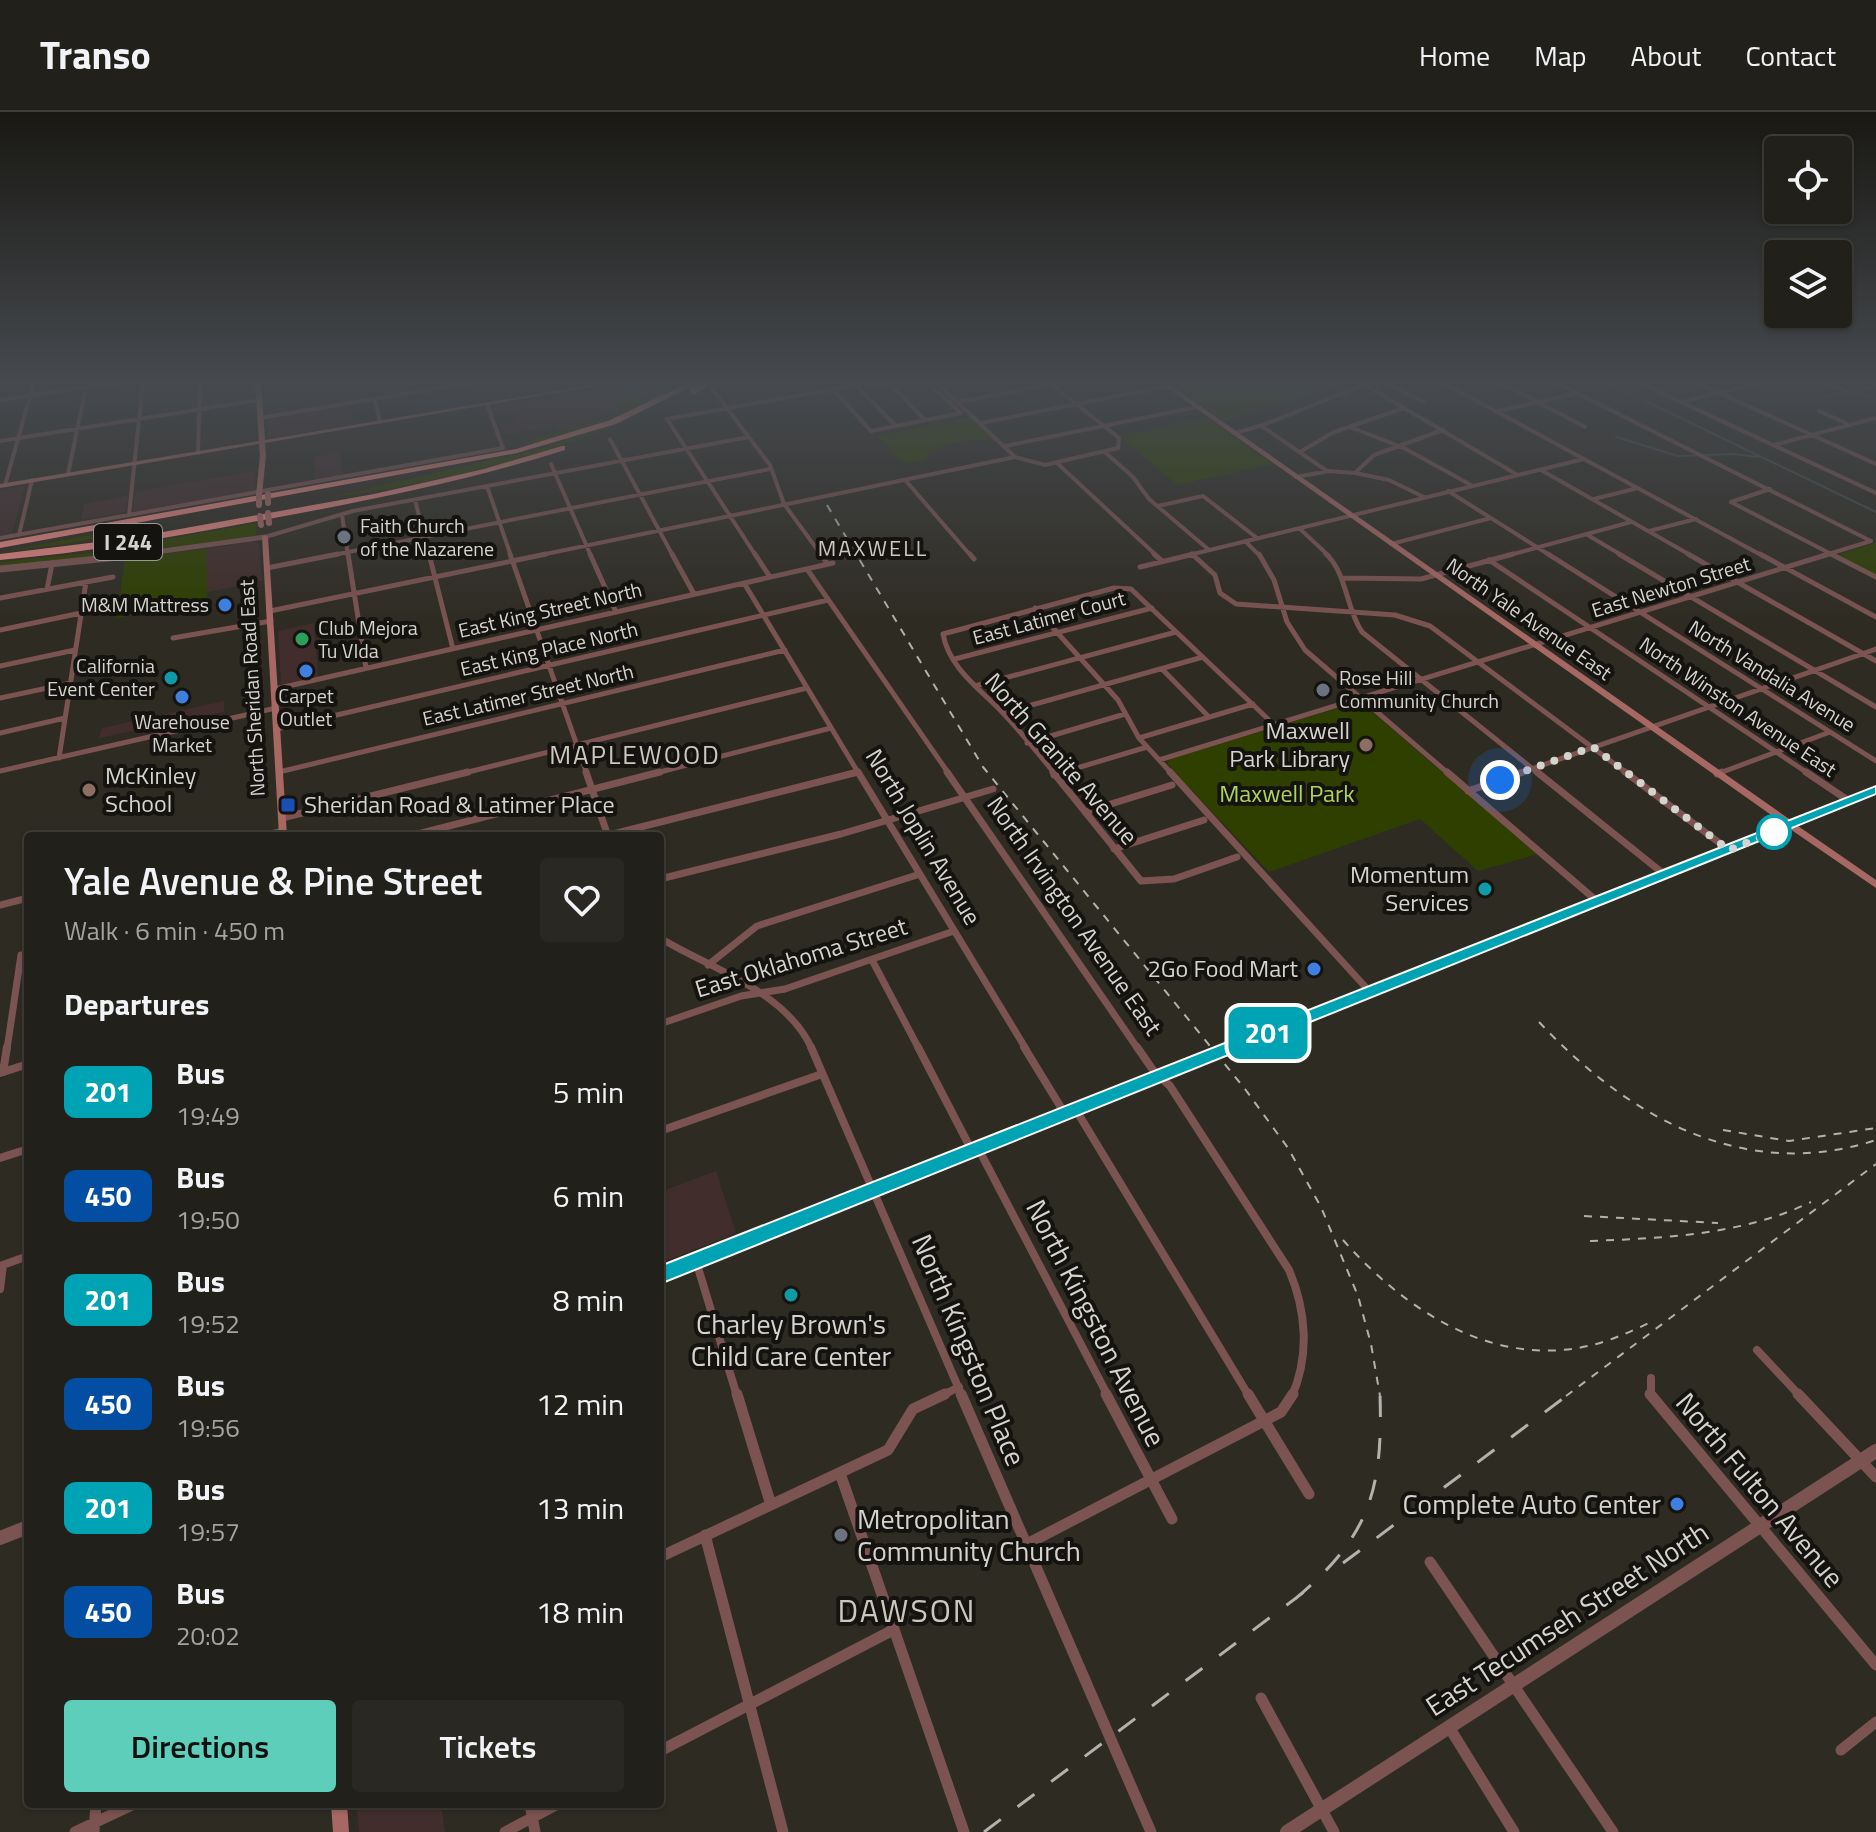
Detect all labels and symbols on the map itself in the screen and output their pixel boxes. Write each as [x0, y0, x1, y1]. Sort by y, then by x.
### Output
place label: Faith Church of the Nazarene [360, 510, 494, 564]
road number: I 244 [94, 524, 162, 560]
marker: Faith Church of the Nazarene [335, 528, 353, 546]
district label: MAXWELL [818, 531, 928, 565]
street label: East Newton Street [1588, 548, 1754, 625]
street label: North Yale Avenue East [1440, 550, 1618, 688]
street label: East King Street North [455, 573, 645, 646]
street label: North Sheridan Road East [230, 579, 273, 797]
street label: East Latimer Court [969, 582, 1129, 653]
place label: M&M Mattress [81, 589, 209, 620]
marker: M&M Mattress [216, 596, 234, 614]
place label: Club Mejora Tu VIda [318, 612, 418, 666]
street label: North Vandalia Avenue [1683, 612, 1862, 739]
street label: East King Place North [457, 613, 641, 684]
street label: North Winston Avenue East [1633, 629, 1843, 784]
marker: Club Mejora Tu VIda [293, 630, 311, 648]
place label: California Event Center [47, 650, 155, 704]
street label: East Latimer Street North [419, 655, 636, 734]
marker: Carpet Outlet [297, 662, 315, 680]
place label: Rose Hill Community Church [1339, 662, 1499, 716]
street label: North Granite Avenue [977, 664, 1147, 852]
marker: California Event Center [162, 669, 180, 687]
place label: Carpet Outlet [278, 680, 334, 734]
marker: Rose Hill Community Church [1314, 681, 1332, 699]
marker: Warehouse Market [173, 688, 191, 706]
place label: Warehouse Market [134, 706, 230, 760]
place label: Maxwell Park Library [1229, 712, 1350, 776]
district label: MAPLEWOOD [549, 735, 721, 774]
marker: Maxwell Park Library [1357, 736, 1375, 754]
street label: North Joplin Avenue [857, 742, 991, 931]
place label: McKinley School [105, 757, 197, 821]
your location [1480, 760, 1520, 800]
park label: Maxwell Park [1219, 775, 1355, 811]
marker: McKinley School [80, 781, 98, 799]
place label: Sheridan Road & Latimer Place [304, 786, 615, 822]
street label: North Irvington Avenue East [979, 789, 1171, 1043]
marker: Sheridan Road & Latimer Place [279, 796, 297, 814]
unlabelled marker [1757, 815, 1791, 849]
place label: Momentum Services [1350, 856, 1469, 920]
marker: Momentum Services [1476, 880, 1494, 898]
street label: East Oklahoma Street [690, 908, 912, 1006]
place label: 2Go Food Mart [1147, 950, 1299, 986]
marker: 2Go Food Mart [1305, 960, 1323, 978]
line badge: 201 [1222, 1007, 1314, 1059]
street label: North Kingston Avenue [1016, 1192, 1177, 1454]
street label: North Kingston Place [901, 1227, 1038, 1472]
marker: Charley Brown's Child Care Center [782, 1286, 800, 1304]
place label: Charley Brown's Child Care Center [691, 1302, 892, 1377]
street label: North Fulton Avenue [1666, 1383, 1855, 1597]
place label: Complete Auto Center [1402, 1482, 1661, 1525]
marker: Complete Auto Center [1668, 1495, 1686, 1513]
place label: Metropolitan Community Church [857, 1497, 1081, 1572]
street label: East Tecumseh Street North [1417, 1511, 1717, 1727]
marker: Metropolitan Community Church [832, 1526, 850, 1544]
district label: DAWSON [837, 1586, 977, 1634]

